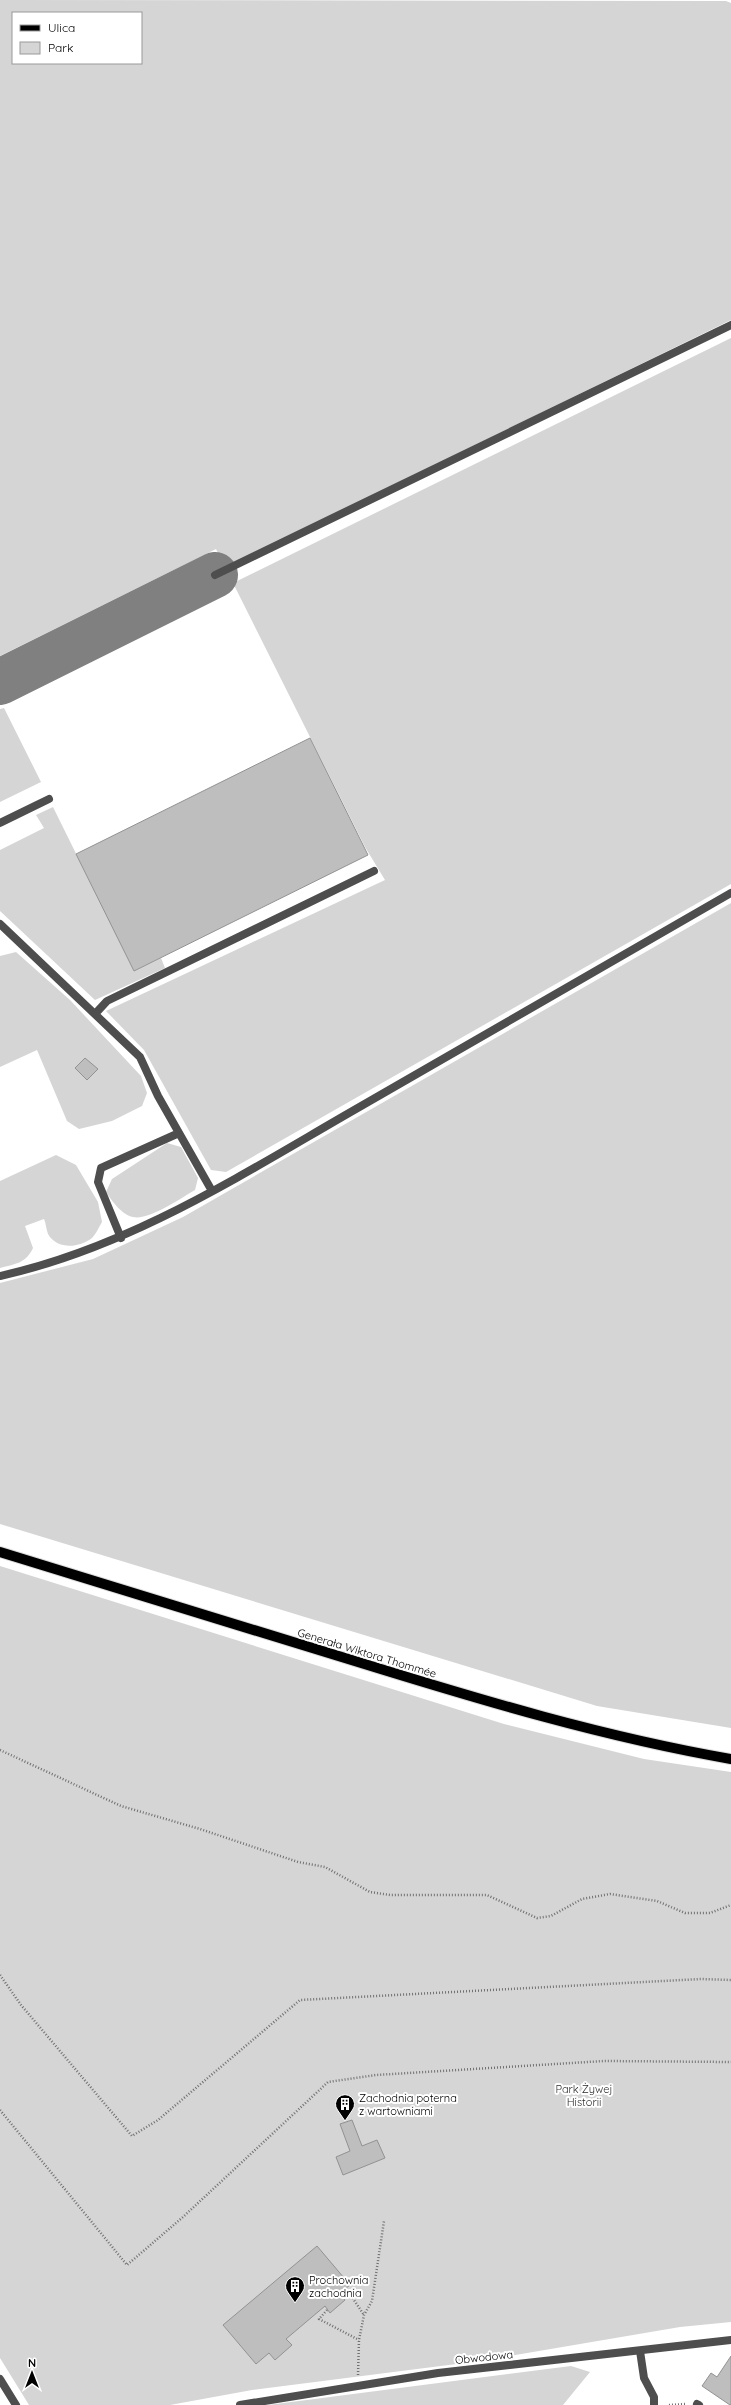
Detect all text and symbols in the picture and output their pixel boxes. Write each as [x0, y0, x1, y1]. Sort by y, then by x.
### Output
legend [12, 12, 142, 64]
text: Ulica [48, 20, 75, 35]
text: Park [48, 40, 73, 55]
street label: Generała Wiktora Thommée [296, 1625, 438, 1681]
park label: Park Żywej Historii [555, 2082, 613, 2109]
place label: Zachodnia poterna z wartowniami [359, 2091, 457, 2118]
building icon: Zachodnia poterna z wartowniami [334, 2093, 356, 2121]
place label: Prochownia zachodnia [309, 2273, 368, 2300]
building icon: Prochownia zachodnia [284, 2275, 306, 2303]
street label: Obwodowa [454, 2347, 514, 2367]
north arrow [12, 2353, 52, 2393]
text: N [28, 2356, 36, 2370]

